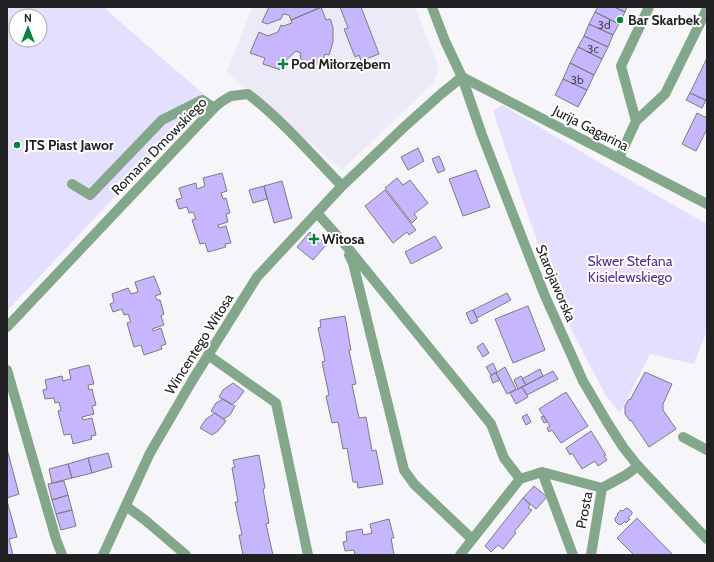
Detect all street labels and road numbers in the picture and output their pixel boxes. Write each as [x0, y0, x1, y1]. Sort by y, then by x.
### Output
street label: Romana Dmowskiego [108, 93, 211, 199]
street label: Jurija Gagarina [549, 101, 632, 155]
street label: Starojaworska [532, 242, 580, 324]
street label: Wincentego Witosa [161, 290, 237, 398]
street label: Prosta [572, 490, 596, 530]

